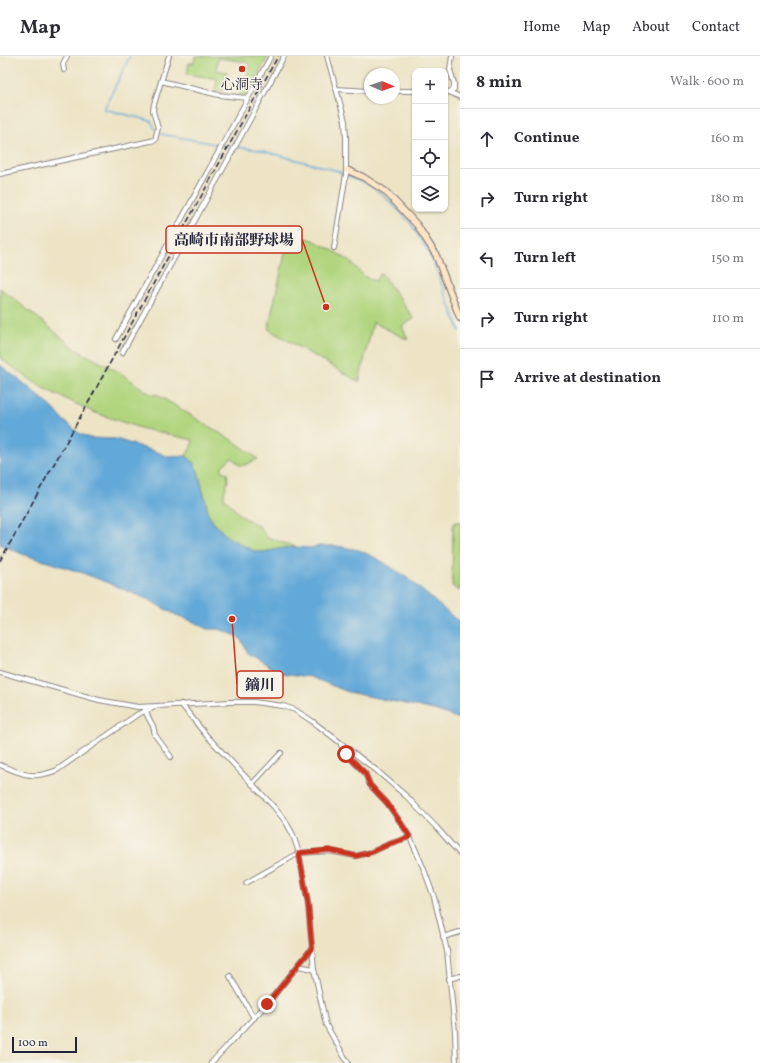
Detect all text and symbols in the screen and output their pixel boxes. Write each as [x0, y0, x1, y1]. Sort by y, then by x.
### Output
text: Map [20, 15, 61, 41]
text: Home [523, 18, 560, 37]
text: Map [582, 18, 610, 37]
text: About [632, 18, 670, 37]
text: Contact [692, 18, 740, 37]
marker: 心洞寺 [237, 64, 247, 74]
north arrow [364, 68, 400, 104]
map controls [412, 68, 448, 212]
button: + [412, 68, 448, 104]
text: 8 min [476, 71, 522, 94]
text: Walk · 600 m [670, 73, 744, 91]
place label: 心洞寺 [221, 76, 263, 95]
button: − [412, 104, 448, 140]
icon: ahead [476, 128, 498, 150]
text: Continue [514, 128, 579, 149]
text: 160 m [710, 130, 744, 148]
button: locate [412, 140, 448, 176]
button: layers [412, 176, 448, 212]
icon: right [476, 188, 498, 210]
text: Turn right [514, 188, 588, 209]
text: 180 m [710, 190, 744, 208]
callout: 高崎市南部野球場 [166, 226, 302, 253]
text: 高崎市南部野球場 [174, 231, 294, 252]
icon: left [476, 248, 498, 270]
text: Turn left [514, 248, 576, 269]
text: 150 m [711, 250, 744, 268]
icon: right [476, 308, 498, 330]
text: Turn right [514, 308, 588, 329]
text: 110 m [712, 310, 744, 328]
icon: arrive [476, 368, 498, 390]
text: Arrive at destination [514, 368, 661, 389]
callout: 鏑川 [237, 671, 283, 698]
text: 鏑川 [245, 676, 275, 697]
route start [337, 745, 355, 763]
route end [258, 995, 276, 1013]
scale bar [12, 1035, 77, 1054]
text: 100 m [18, 1036, 48, 1051]

